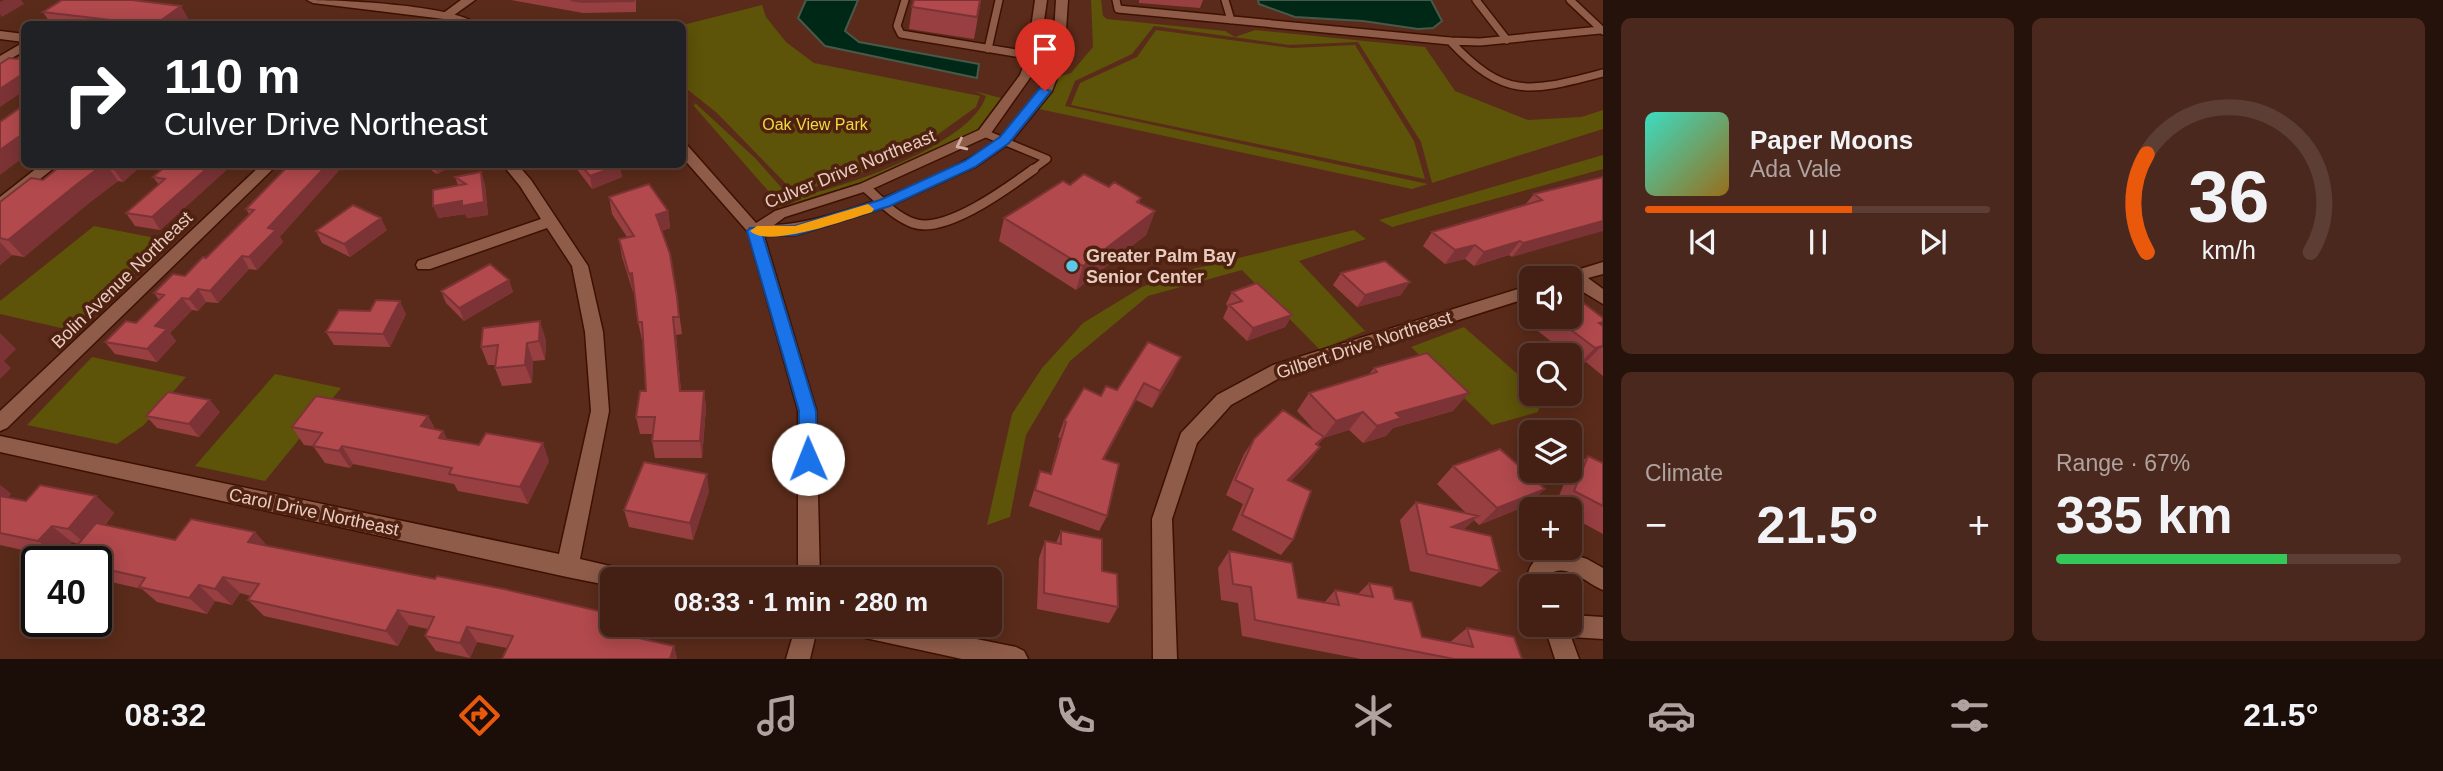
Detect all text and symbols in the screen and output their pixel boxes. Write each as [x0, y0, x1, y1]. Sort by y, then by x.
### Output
pin [1015, 19, 1075, 91]
icon: arrive [1026, 30, 1064, 68]
icon: right [49, 49, 140, 140]
text: 110 m [164, 49, 300, 103]
text: Culver Drive Northeast [164, 106, 488, 142]
park label: Oak View Park [762, 116, 869, 133]
text: Paper Moons [1750, 125, 1913, 155]
street label: Culver Drive Northeast [762, 126, 938, 212]
one-way arrow [956, 136, 968, 150]
text: Ada Vale [1750, 156, 1842, 182]
text: 36 [2188, 157, 2269, 238]
street label: Bolin Avenue Northeast [48, 208, 196, 352]
icon: previous [1684, 223, 1722, 261]
icon: pause [1799, 223, 1837, 261]
icon: next [1914, 223, 1952, 261]
text: km/h [2201, 236, 2256, 264]
place label: Greater Palm Bay Senior Center [1086, 246, 1236, 287]
marker: Greater Palm Bay Senior Center [1064, 258, 1080, 274]
map controls [1519, 266, 1582, 637]
button: sound [1519, 266, 1582, 329]
street label: Gilbert Drive Northeast [1274, 307, 1454, 383]
button: search [1519, 343, 1582, 406]
button: layers [1519, 420, 1582, 483]
position arrow [771, 422, 845, 496]
text: Range · 67% [2056, 450, 2190, 476]
text: Climate [1645, 460, 1723, 486]
street label: Carol Drive Northeast [227, 484, 401, 540]
text: 335 km [2056, 486, 2232, 544]
text: 21.5° [1756, 496, 1879, 554]
button: + [1519, 497, 1582, 560]
text: − [1645, 504, 1667, 546]
text: + [1968, 504, 1990, 546]
speed limit sign: 40 [21, 546, 112, 637]
button: − [1519, 574, 1582, 637]
text: 08:33 · 1 min · 280 m [674, 587, 928, 617]
icon: directions [455, 691, 504, 740]
icon: music [753, 691, 802, 740]
icon: phone [1051, 691, 1100, 740]
icon: climate [1349, 691, 1398, 740]
icon: car [1647, 691, 1696, 740]
icon: filters [1945, 691, 1994, 740]
text: 08:32 [125, 697, 206, 733]
text: 21.5° [2243, 697, 2318, 733]

